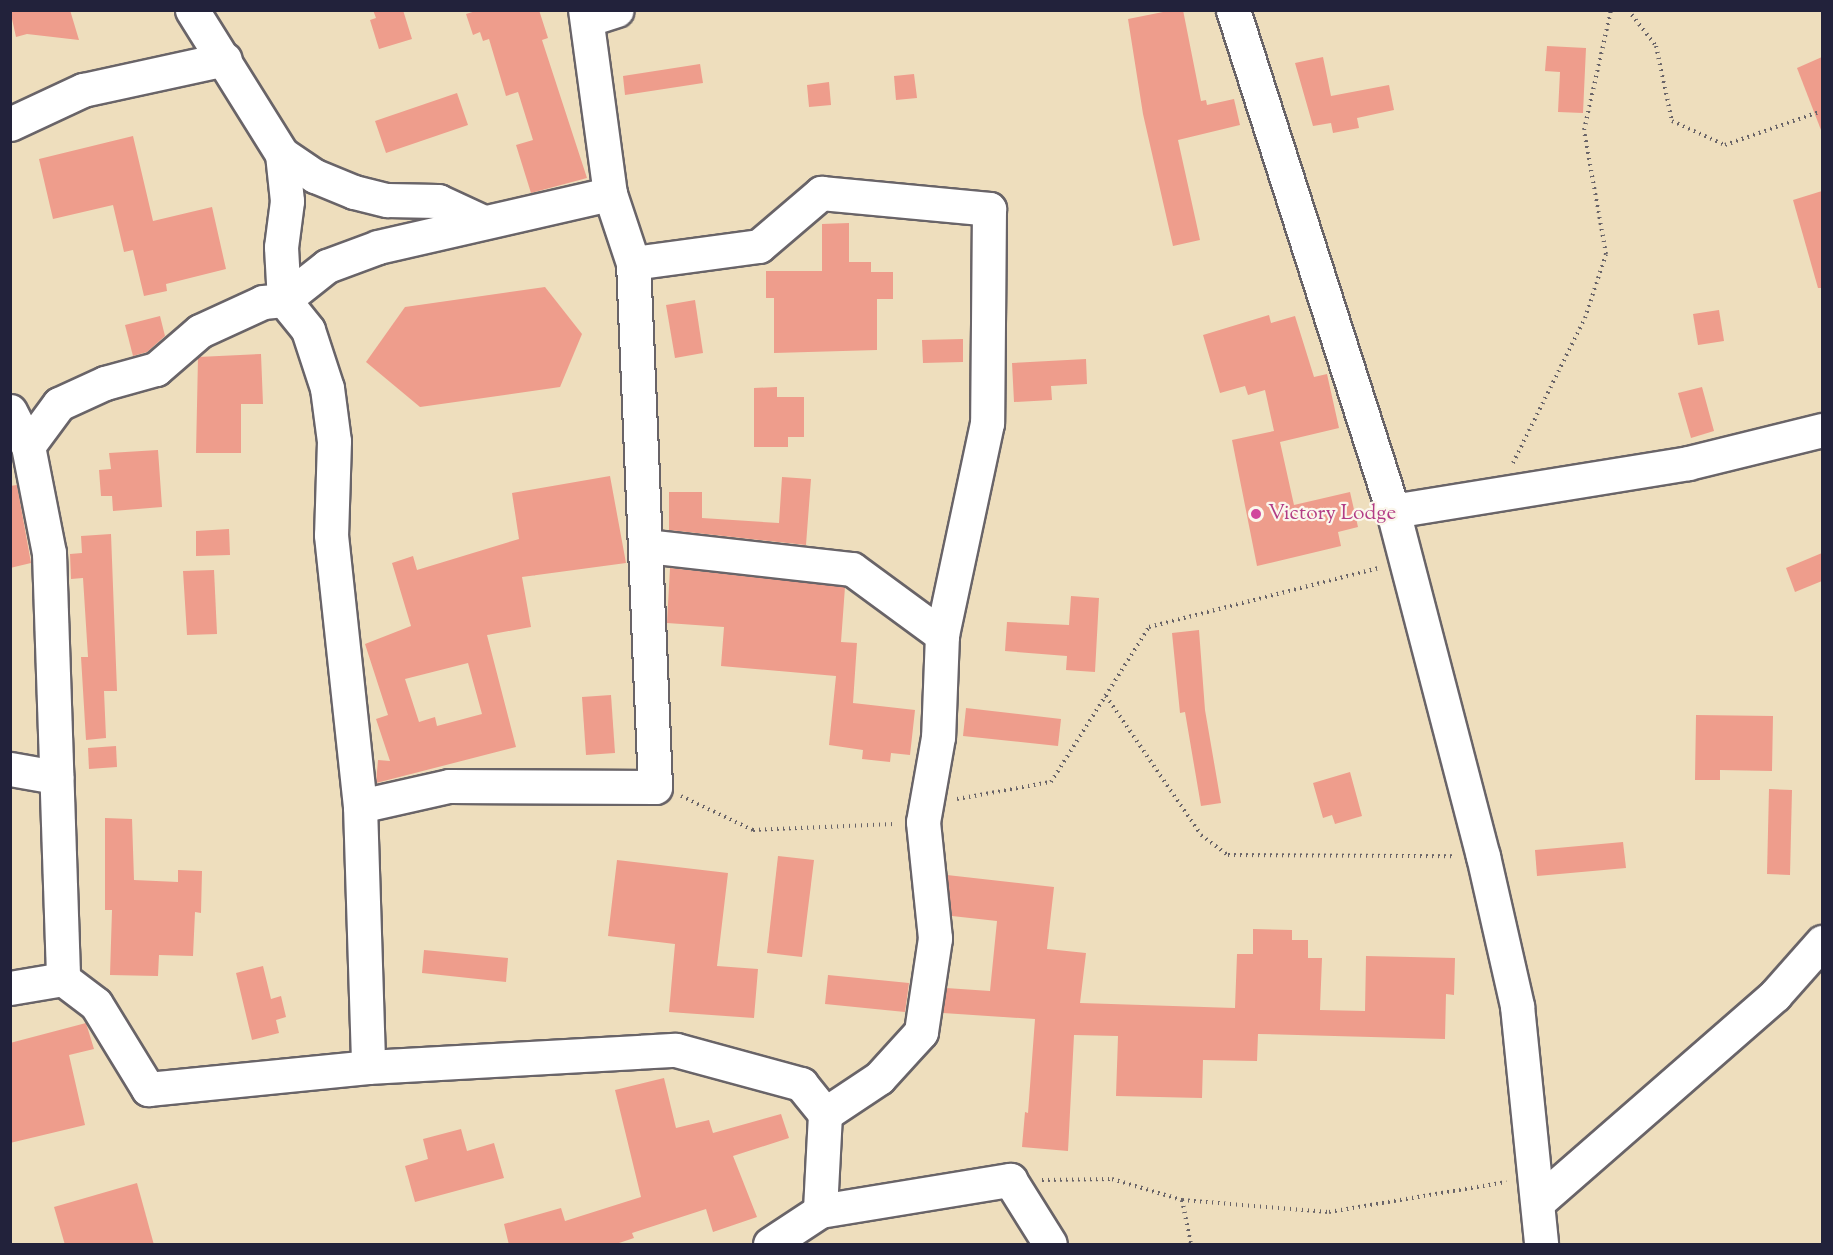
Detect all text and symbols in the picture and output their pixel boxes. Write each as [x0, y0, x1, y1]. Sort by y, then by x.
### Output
place label: Victory Lodge [1268, 501, 1396, 527]
marker: Victory Lodge [1249, 507, 1263, 521]

